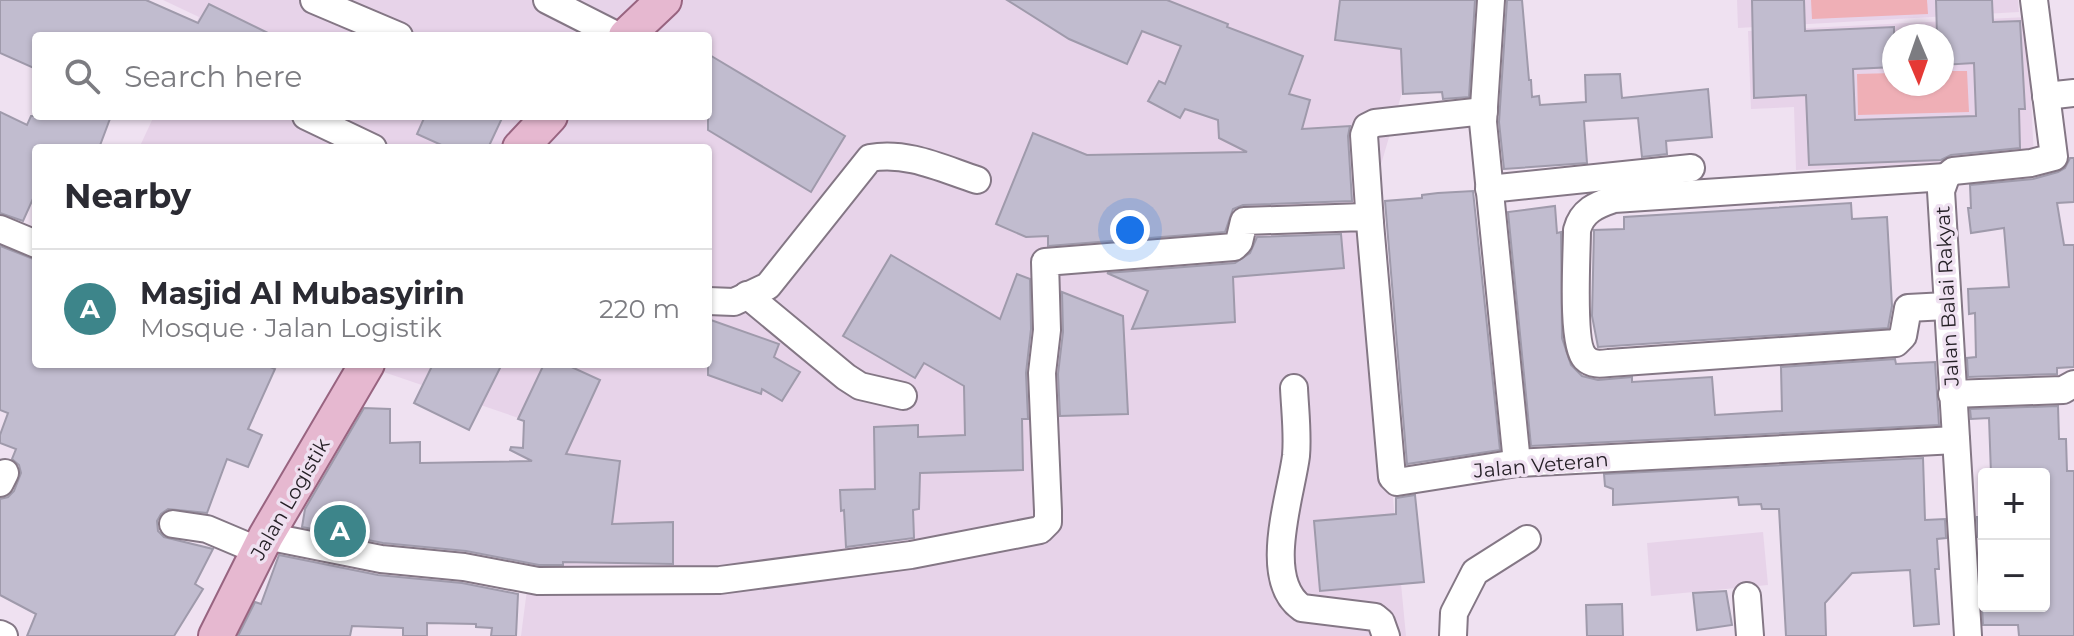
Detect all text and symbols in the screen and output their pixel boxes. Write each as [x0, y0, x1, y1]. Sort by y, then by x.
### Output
north arrow [1882, 24, 1954, 96]
search box [32, 32, 712, 120]
icon: search [60, 54, 104, 98]
text: Search here [124, 58, 302, 95]
text: Nearby [64, 175, 191, 217]
street label: Jalan Balai Rakyat [1930, 205, 1964, 388]
your location [1110, 210, 1150, 250]
text: Masjid Al Mubasyirin [140, 275, 465, 312]
text: A [80, 293, 100, 325]
text: 220 m [599, 293, 680, 325]
text: Mosque · Jalan Logistik [140, 312, 442, 344]
street label: Jalan Logistik [245, 434, 334, 565]
street label: Jalan Veteran [1472, 447, 1609, 483]
map controls [1978, 468, 2050, 612]
button: + [1978, 468, 2050, 540]
pin: A [314, 501, 366, 561]
button: − [1978, 540, 2050, 612]

